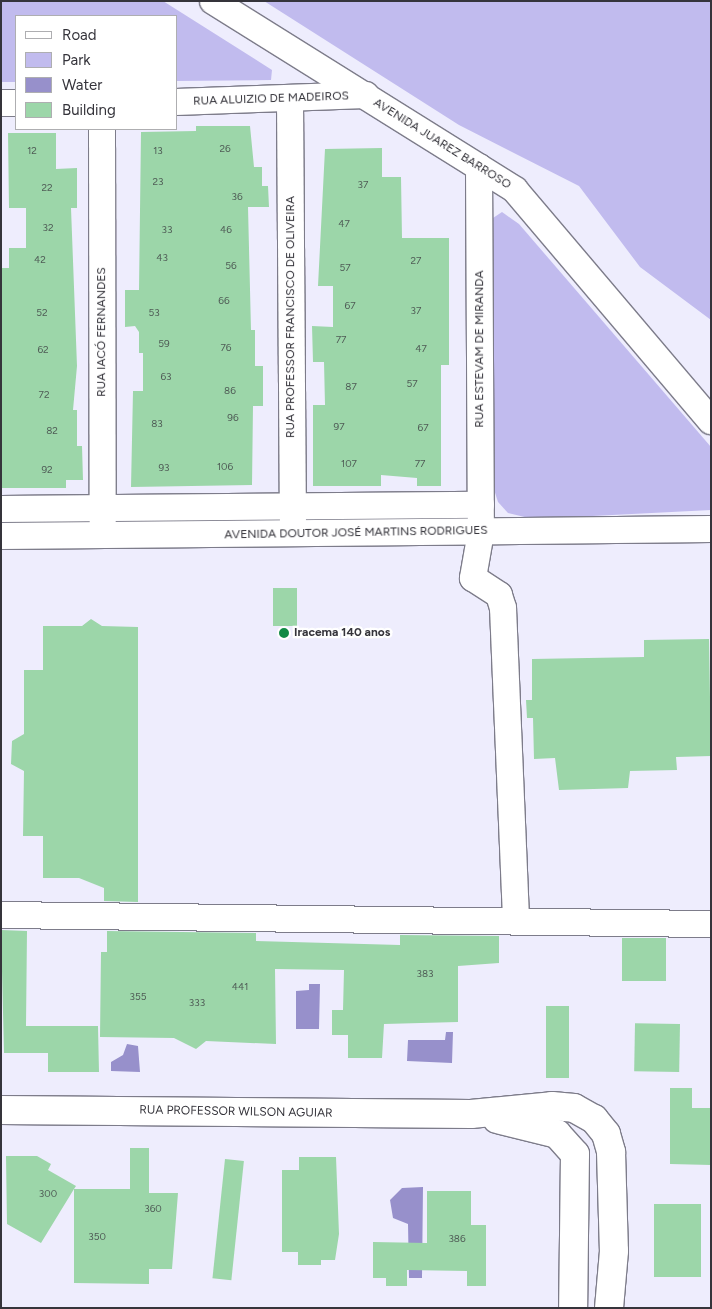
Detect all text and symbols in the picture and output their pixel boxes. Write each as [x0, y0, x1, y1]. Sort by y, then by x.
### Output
legend [15, 15, 178, 130]
text: Road [62, 26, 97, 44]
text: Park [62, 51, 91, 69]
text: Water [62, 76, 102, 94]
street label: RUA ALUIZIO DE MADEIROS [193, 89, 349, 109]
street label: AVENIDA JUAREZ BARROSO [371, 96, 513, 192]
text: Building [62, 101, 116, 119]
house number: 26 [219, 143, 231, 155]
house number: 12 [27, 145, 37, 157]
house number: 13 [153, 145, 163, 157]
house number: 23 [152, 176, 164, 188]
house number: 37 [358, 179, 368, 191]
house number: 22 [41, 182, 53, 194]
house number: 36 [231, 191, 243, 203]
street label: RUA PROFESSOR FRANCISCO DE OLIVEIRA [284, 196, 298, 438]
house number: 47 [338, 218, 350, 230]
house number: 32 [42, 222, 54, 234]
house number: 33 [162, 224, 172, 236]
house number: 46 [220, 224, 232, 236]
house number: 43 [156, 252, 168, 264]
house number: 42 [34, 254, 46, 266]
house number: 27 [411, 255, 421, 267]
house number: 56 [225, 260, 237, 272]
house number: 57 [339, 262, 351, 274]
street label: RUA IACÓ FERNANDES [95, 267, 109, 397]
street label: RUA ESTEVAM DE MIRANDA [473, 270, 487, 428]
house number: 66 [218, 295, 230, 307]
house number: 67 [344, 300, 356, 312]
house number: 37 [411, 305, 421, 317]
house number: 52 [36, 307, 48, 319]
house number: 53 [148, 307, 160, 319]
house number: 77 [336, 334, 346, 346]
house number: 59 [158, 338, 170, 350]
house number: 76 [220, 342, 232, 354]
house number: 47 [415, 343, 427, 355]
house number: 62 [37, 344, 49, 356]
house number: 63 [160, 371, 172, 383]
house number: 57 [406, 378, 418, 390]
house number: 87 [345, 381, 357, 393]
house number: 86 [224, 385, 236, 397]
house number: 72 [39, 389, 49, 401]
house number: 96 [227, 412, 239, 424]
house number: 83 [151, 418, 163, 430]
house number: 97 [333, 421, 345, 433]
house number: 67 [417, 422, 429, 434]
house number: 82 [46, 425, 58, 437]
house number: 107 [341, 458, 357, 470]
house number: 77 [415, 458, 425, 470]
house number: 106 [217, 461, 233, 473]
house number: 93 [158, 462, 170, 474]
house number: 92 [41, 464, 53, 476]
street label: AVENIDA DOUTOR JOSÉ MARTINS RODRIGUES [224, 524, 488, 542]
place label: Iracema 140 anos [294, 626, 390, 640]
marker: Iracema 140 anos [278, 627, 290, 639]
house number: 383 [416, 968, 434, 980]
house number: 441 [232, 981, 248, 993]
house number: 355 [130, 991, 146, 1003]
house number: 333 [189, 997, 205, 1009]
street label: RUA PROFESSOR WILSON AGUIAR [139, 1103, 333, 1121]
house number: 300 [39, 1188, 57, 1200]
house number: 360 [144, 1203, 162, 1215]
house number: 350 [88, 1231, 106, 1243]
house number: 386 [448, 1233, 466, 1245]

